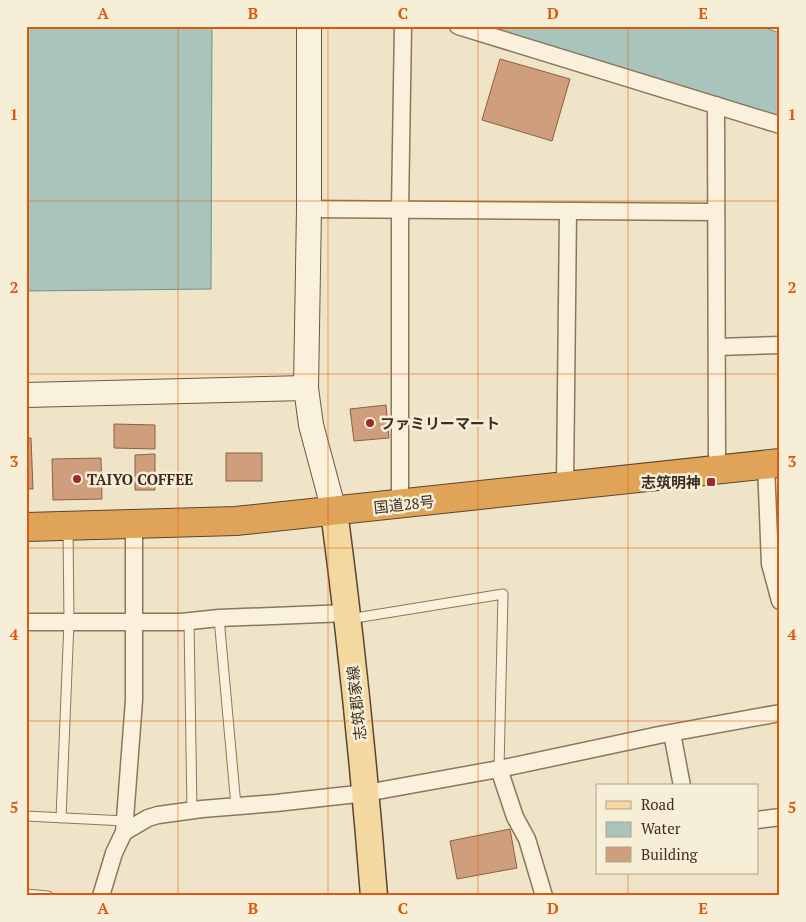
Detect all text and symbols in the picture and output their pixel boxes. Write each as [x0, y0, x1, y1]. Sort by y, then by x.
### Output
text: A [97, 2, 109, 24]
text: B [248, 2, 258, 24]
text: C [398, 2, 408, 24]
text: D [547, 2, 559, 24]
text: E [698, 2, 708, 24]
text: 1 [9, 103, 19, 125]
text: 1 [787, 103, 797, 125]
text: 2 [9, 276, 19, 298]
text: 2 [787, 276, 797, 298]
place label: ファミリーマート [380, 413, 500, 433]
marker: ファミリーマート [364, 417, 376, 429]
text: 3 [9, 450, 19, 472]
text: 3 [787, 450, 797, 472]
place label: TAIYO COFFEE [87, 469, 193, 489]
place label: 志筑明神 [641, 472, 701, 492]
marker: TAIYO COFFEE [71, 473, 83, 485]
marker: 志筑明神 [705, 476, 717, 488]
street label: 国道28号 [373, 491, 435, 517]
text: 4 [9, 623, 19, 645]
text: 4 [787, 623, 797, 645]
street label: 志筑郡家線 [342, 665, 370, 741]
legend [596, 784, 758, 874]
text: Road [641, 794, 674, 814]
text: 5 [9, 796, 19, 818]
text: 5 [787, 796, 797, 818]
text: Water [641, 818, 681, 838]
text: Building [641, 844, 699, 864]
text: A [97, 897, 109, 919]
text: B [248, 897, 258, 919]
text: C [398, 897, 408, 919]
text: D [547, 897, 559, 919]
text: E [698, 897, 708, 919]

